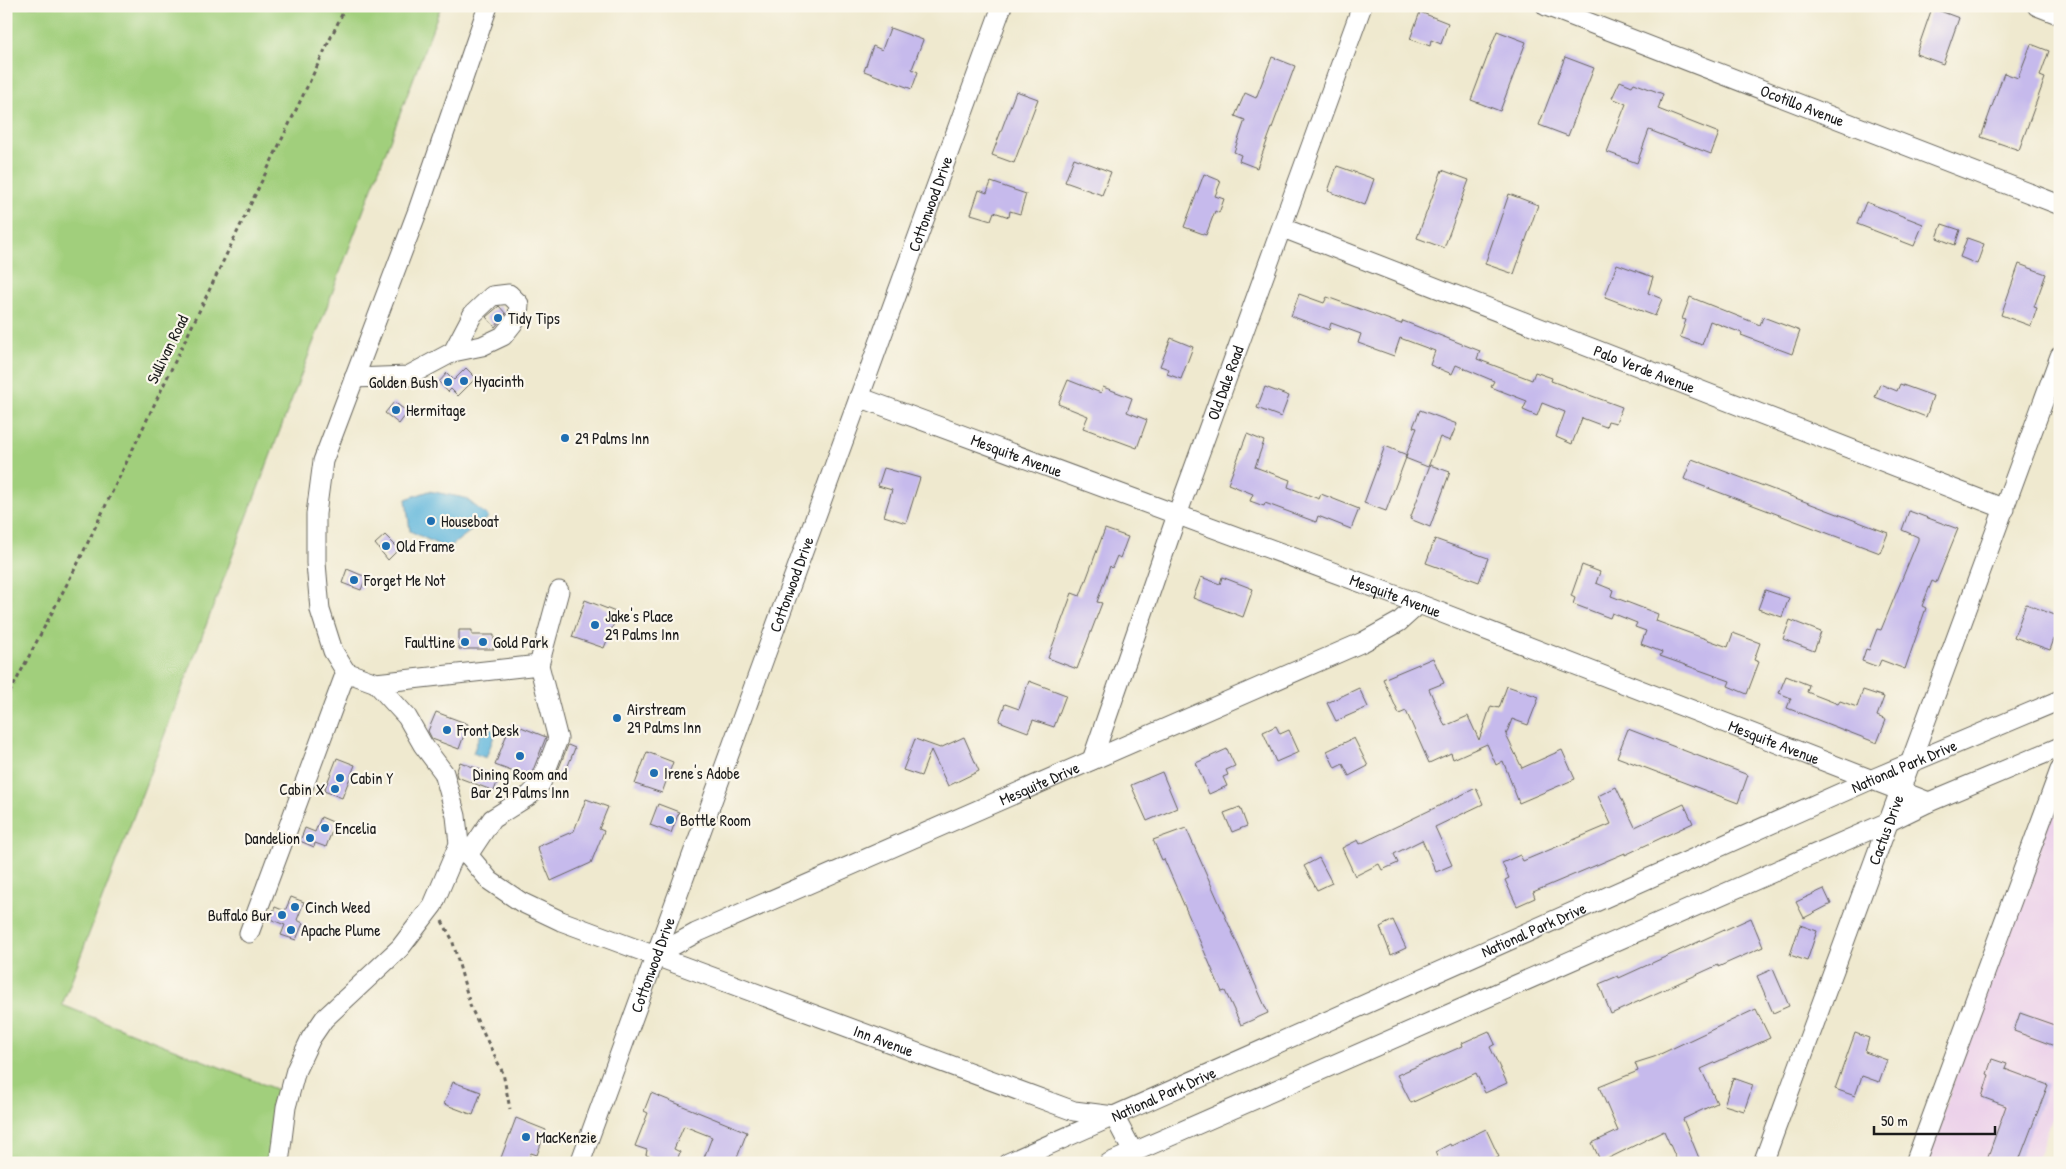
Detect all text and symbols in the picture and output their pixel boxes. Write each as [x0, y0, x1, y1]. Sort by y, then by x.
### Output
street label: Ocotillo Avenue [1757, 79, 1848, 132]
street label: Cottonwood Drive [902, 152, 958, 255]
place label: Tidy Tips [508, 307, 560, 329]
street label: Sullivan Road [141, 311, 193, 387]
marker: Tidy Tips [492, 312, 504, 324]
street label: Palo Verde Avenue [1591, 339, 1699, 399]
street label: Old Dale Road [1201, 343, 1249, 423]
place label: Hyacinth [474, 370, 524, 392]
place label: Golden Bush [369, 371, 438, 393]
marker: Hyacinth [458, 375, 470, 387]
marker: Golden Bush [442, 376, 454, 388]
place label: Hermitage [406, 399, 466, 421]
marker: Hermitage [390, 404, 402, 416]
place label: 29 Palms Inn [575, 427, 649, 449]
street label: Mesquite Avenue [968, 428, 1066, 482]
marker: 29 Palms Inn [559, 432, 571, 444]
place label: Houseboat [441, 510, 499, 532]
marker: Houseboat [425, 515, 437, 527]
street label: Cottonwood Drive [764, 533, 819, 635]
place label: Old Frame [396, 535, 455, 557]
marker: Old Frame [380, 540, 392, 552]
street label: Mesquite Avenue [1347, 568, 1445, 623]
place label: Forget Me Not [363, 569, 446, 591]
marker: Forget Me Not [348, 574, 360, 586]
place label: Jake's Place 29 Palms Inn [605, 605, 679, 645]
marker: Jake's Place 29 Palms Inn [589, 619, 601, 631]
place label: Faultline [404, 631, 456, 653]
place label: Gold Park [493, 631, 548, 653]
marker: Faultline [459, 636, 471, 648]
marker: Gold Park [477, 636, 489, 648]
place label: Airstream 29 Palms Inn [627, 698, 701, 738]
marker: Airstream 29 Palms Inn [611, 712, 623, 724]
street label: Mesquite Avenue [1726, 714, 1823, 770]
place label: Front Desk [456, 719, 519, 741]
marker: Front Desk [441, 724, 453, 736]
street label: National Park Drive [1848, 734, 1961, 798]
marker: Dining Room and Bar 29 Palms Inn [514, 750, 526, 762]
street label: Mesquite Drive [996, 756, 1083, 810]
place label: Irene's Adobe [664, 762, 740, 784]
place label: Dining Room and Bar 29 Palms Inn [471, 763, 569, 803]
place label: Cabin Y [350, 767, 393, 789]
marker: Irene's Adobe [648, 767, 660, 779]
marker: Cabin Y [334, 772, 346, 784]
place label: Cabin X [279, 778, 325, 800]
marker: Cabin X [329, 783, 341, 795]
street label: Cactus Drive [1863, 791, 1909, 868]
place label: Bottle Room [680, 809, 751, 831]
marker: Bottle Room [664, 814, 676, 826]
place label: Encelia [335, 817, 376, 839]
marker: Encelia [319, 822, 331, 834]
place label: Dandelion [245, 827, 300, 849]
marker: Dandelion [304, 832, 316, 844]
place label: Cinch Weed [305, 896, 370, 918]
street label: National Park Drive [1478, 896, 1590, 962]
marker: Cinch Weed [289, 901, 301, 913]
place label: Buffalo Bur [208, 904, 272, 926]
marker: Buffalo Bur [276, 909, 288, 921]
street label: Cottonwood Drive [625, 913, 680, 1016]
place label: Apache Plume [301, 919, 381, 941]
marker: Apache Plume [285, 924, 297, 936]
street label: Inn Avenue [850, 1019, 917, 1062]
street label: National Park Drive [1107, 1061, 1220, 1127]
scale bar [1874, 1104, 1995, 1136]
text: 50 m [1881, 1110, 1908, 1131]
place label: MacKenzie [536, 1126, 597, 1148]
marker: MacKenzie [520, 1131, 532, 1143]

